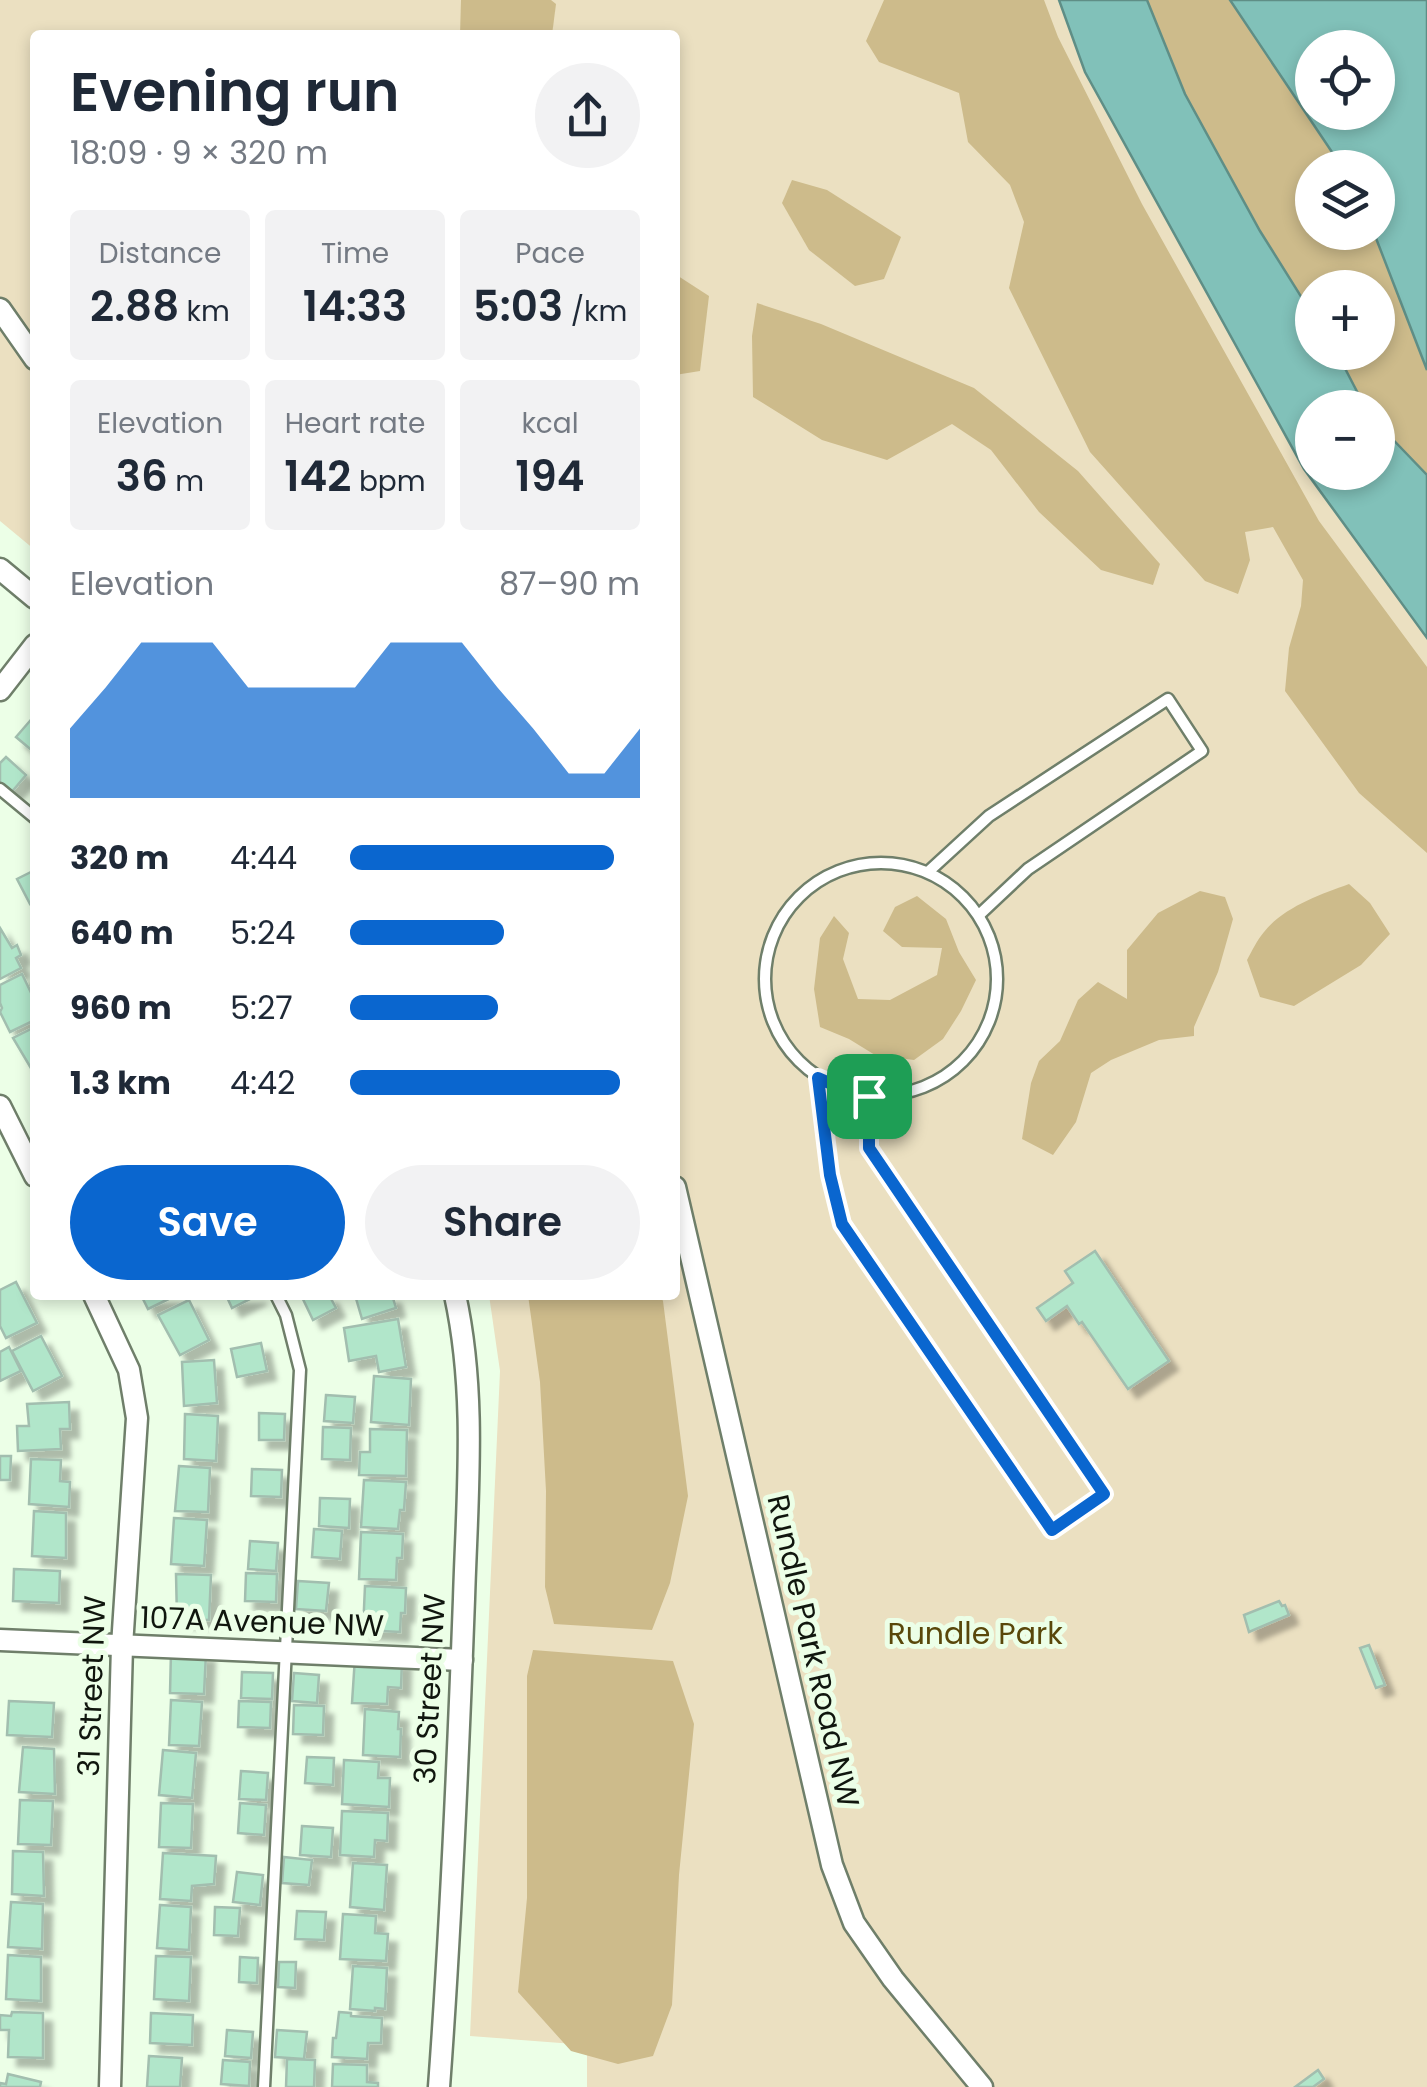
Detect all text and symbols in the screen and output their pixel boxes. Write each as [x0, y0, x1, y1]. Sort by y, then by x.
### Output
map controls [1295, 30, 1395, 490]
button: locate [1295, 30, 1395, 130]
text: Evening run [70, 53, 399, 130]
button: share [535, 63, 640, 168]
text: 18:09 · 9 × 320 m [70, 130, 328, 175]
button: layers [1295, 150, 1395, 250]
text: Distance [99, 234, 221, 273]
text: Time [321, 234, 389, 273]
text: Pace [515, 234, 585, 273]
button: + [1295, 270, 1395, 370]
text: 2.88 [90, 277, 179, 336]
text: 14:33 [303, 277, 407, 336]
text: 5:03 [473, 277, 563, 336]
text: km [179, 292, 230, 331]
text: /km [563, 292, 627, 331]
button: − [1295, 390, 1395, 490]
text: Elevation [97, 404, 223, 443]
text: Heart rate [285, 404, 425, 443]
text: kcal [521, 404, 579, 443]
text: 36 [116, 447, 168, 506]
text: 142 [284, 447, 351, 506]
text: 194 [515, 447, 585, 506]
text: m [168, 462, 204, 501]
text: bpm [351, 462, 426, 501]
text: Elevation [70, 561, 214, 606]
text: 87–90 m [499, 561, 640, 606]
text: 320 m [70, 835, 169, 880]
text: 4:44 [230, 835, 297, 880]
text: 640 m [70, 910, 174, 955]
text: 5:24 [230, 910, 295, 955]
text: 960 m [70, 985, 172, 1030]
text: 5:27 [230, 985, 293, 1030]
pin [827, 1054, 912, 1139]
text: 1.3 km [70, 1060, 171, 1105]
text: 4:42 [230, 1060, 295, 1105]
icon: arrive [842, 1069, 897, 1124]
button: Save [70, 1165, 345, 1280]
button: Share [365, 1165, 640, 1280]
street label: Rundle Park Road NW [757, 1490, 870, 1811]
street label: 30 Street NW [403, 1593, 456, 1785]
street label: 31 Street NW [67, 1595, 116, 1777]
street label: 107A Avenue NW [139, 1596, 385, 1647]
park label: Rundle Park [887, 1612, 1063, 1655]

